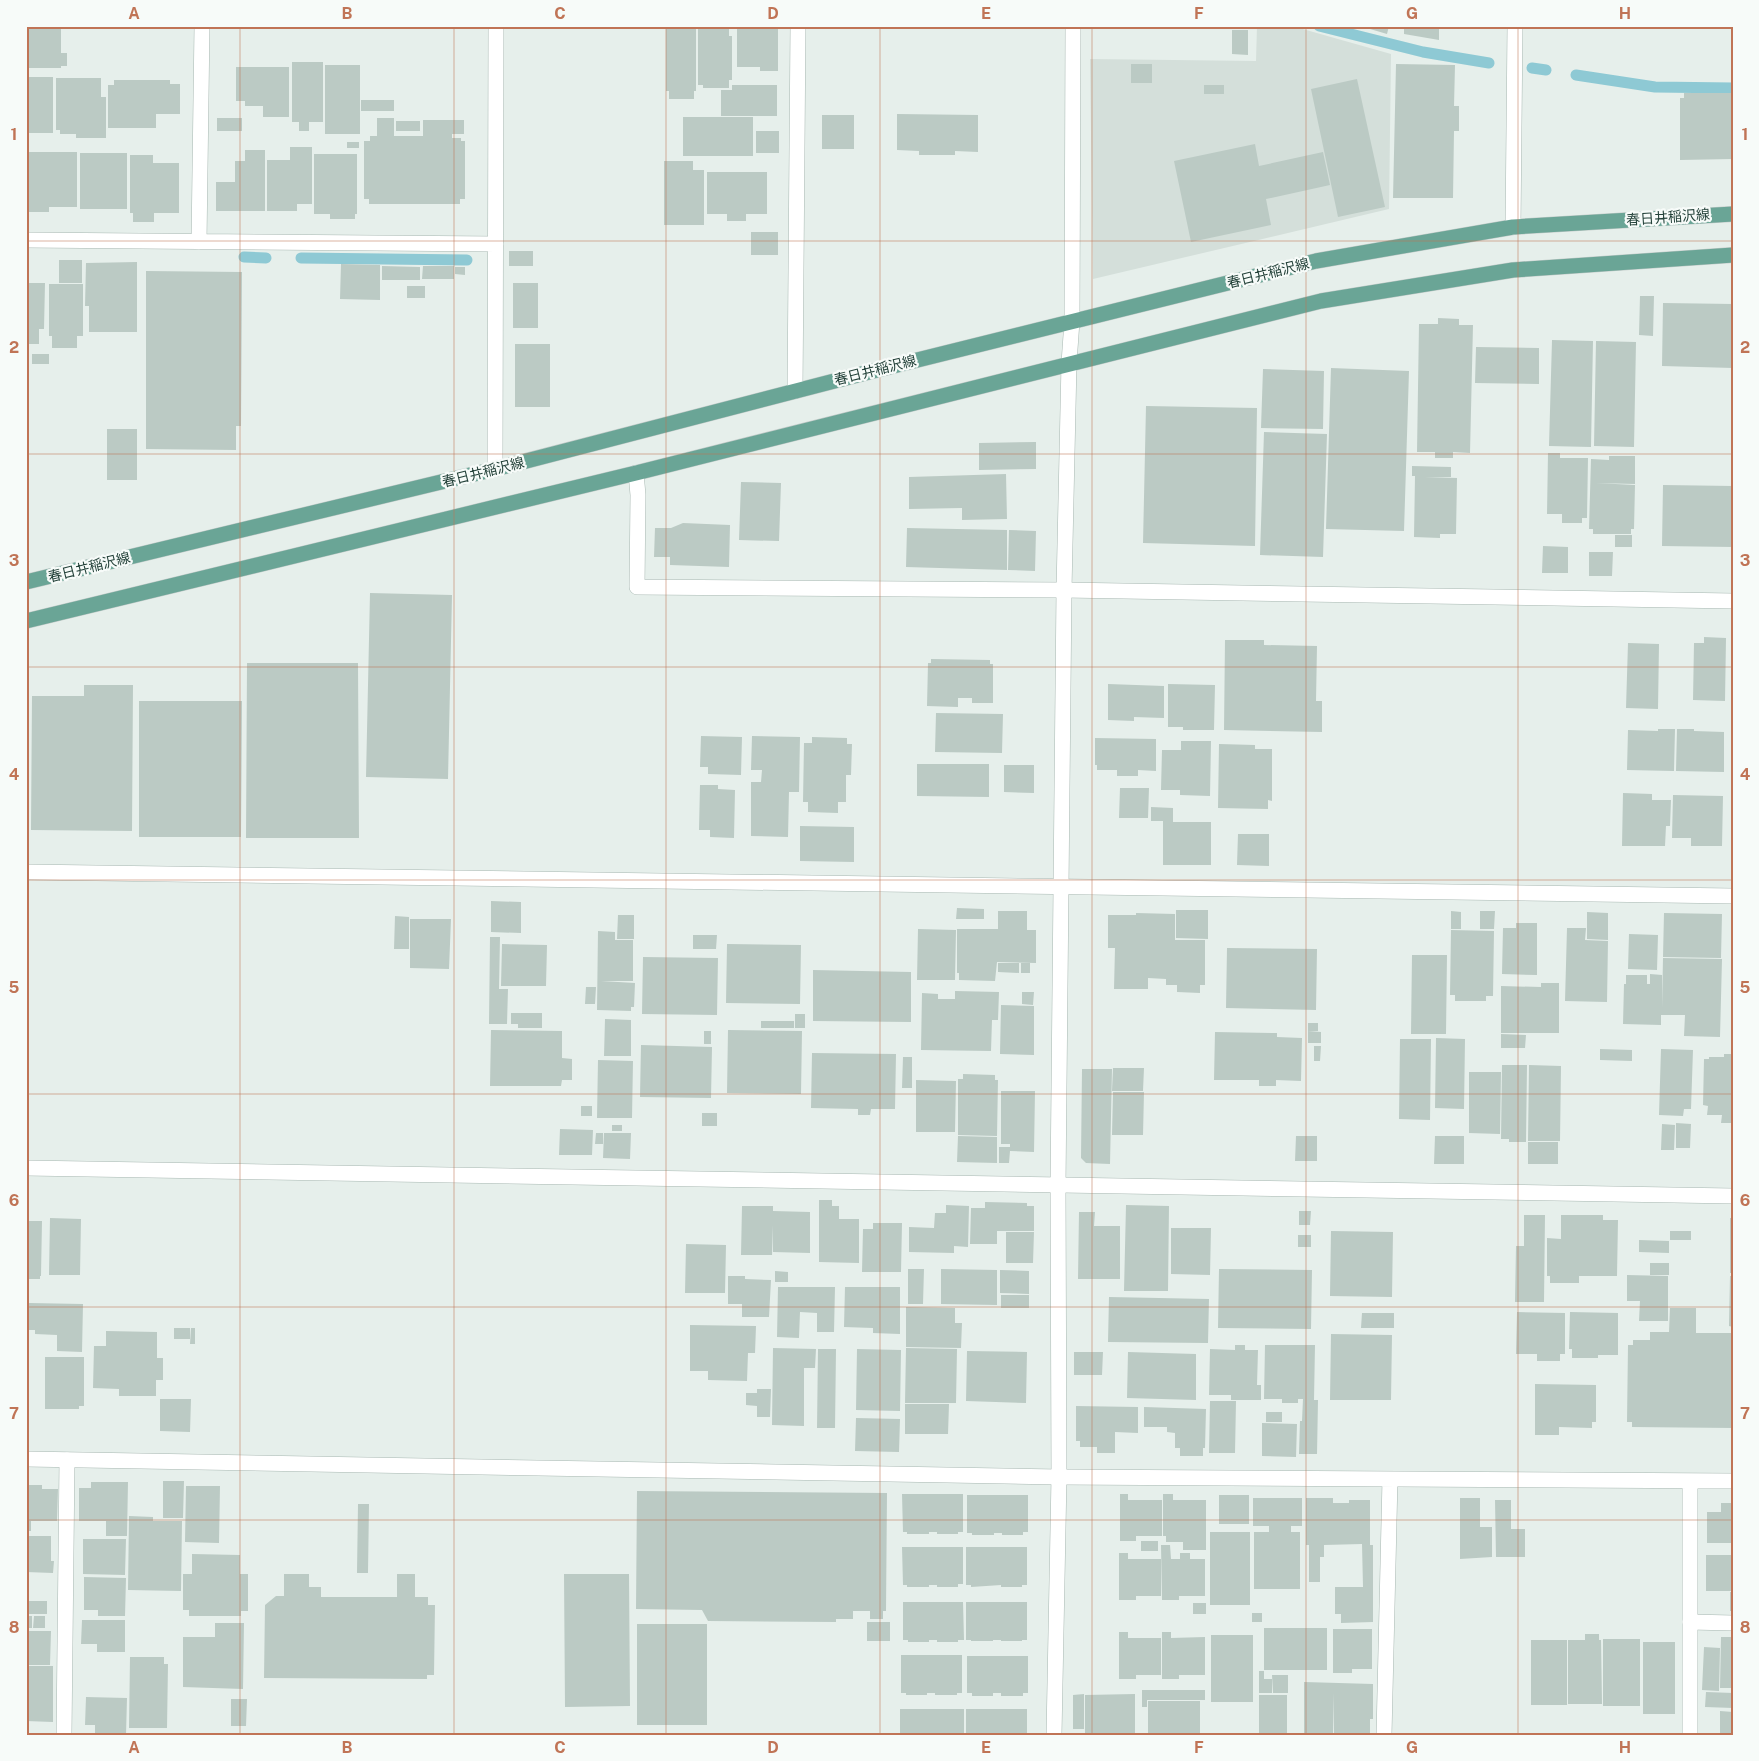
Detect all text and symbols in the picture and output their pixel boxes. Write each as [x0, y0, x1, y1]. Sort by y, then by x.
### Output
text: A [128, 4, 140, 23]
text: B [342, 4, 353, 23]
text: C [554, 4, 566, 23]
text: D [767, 4, 779, 23]
text: E [981, 4, 991, 23]
text: F [1194, 4, 1204, 23]
text: G [1406, 4, 1418, 23]
text: H [1619, 4, 1631, 23]
text: 1 [11, 125, 17, 144]
text: 1 [1742, 125, 1748, 144]
street label: 春日井稲沢線 [1626, 206, 1710, 228]
street label: 春日井稲沢線 [1225, 255, 1311, 291]
text: 2 [9, 338, 19, 357]
text: 2 [1740, 338, 1750, 357]
street label: 春日井稲沢線 [832, 352, 918, 388]
street label: 春日井稲沢線 [440, 454, 526, 490]
street label: 春日井稲沢線 [46, 549, 132, 585]
text: 3 [9, 551, 19, 570]
text: 3 [1740, 551, 1750, 570]
text: 4 [9, 765, 20, 784]
text: 4 [1740, 765, 1751, 784]
text: 5 [9, 978, 20, 997]
text: 5 [1740, 978, 1751, 997]
text: 6 [9, 1191, 19, 1210]
text: 6 [1740, 1191, 1750, 1210]
text: 7 [9, 1404, 19, 1423]
text: 7 [1740, 1404, 1750, 1423]
text: 8 [9, 1618, 20, 1637]
text: 8 [1740, 1618, 1751, 1637]
text: A [128, 1738, 140, 1757]
text: B [342, 1738, 353, 1757]
text: C [554, 1738, 566, 1757]
text: D [767, 1738, 779, 1757]
text: E [981, 1738, 991, 1757]
text: F [1194, 1738, 1204, 1757]
text: G [1406, 1738, 1418, 1757]
text: H [1619, 1738, 1631, 1757]

